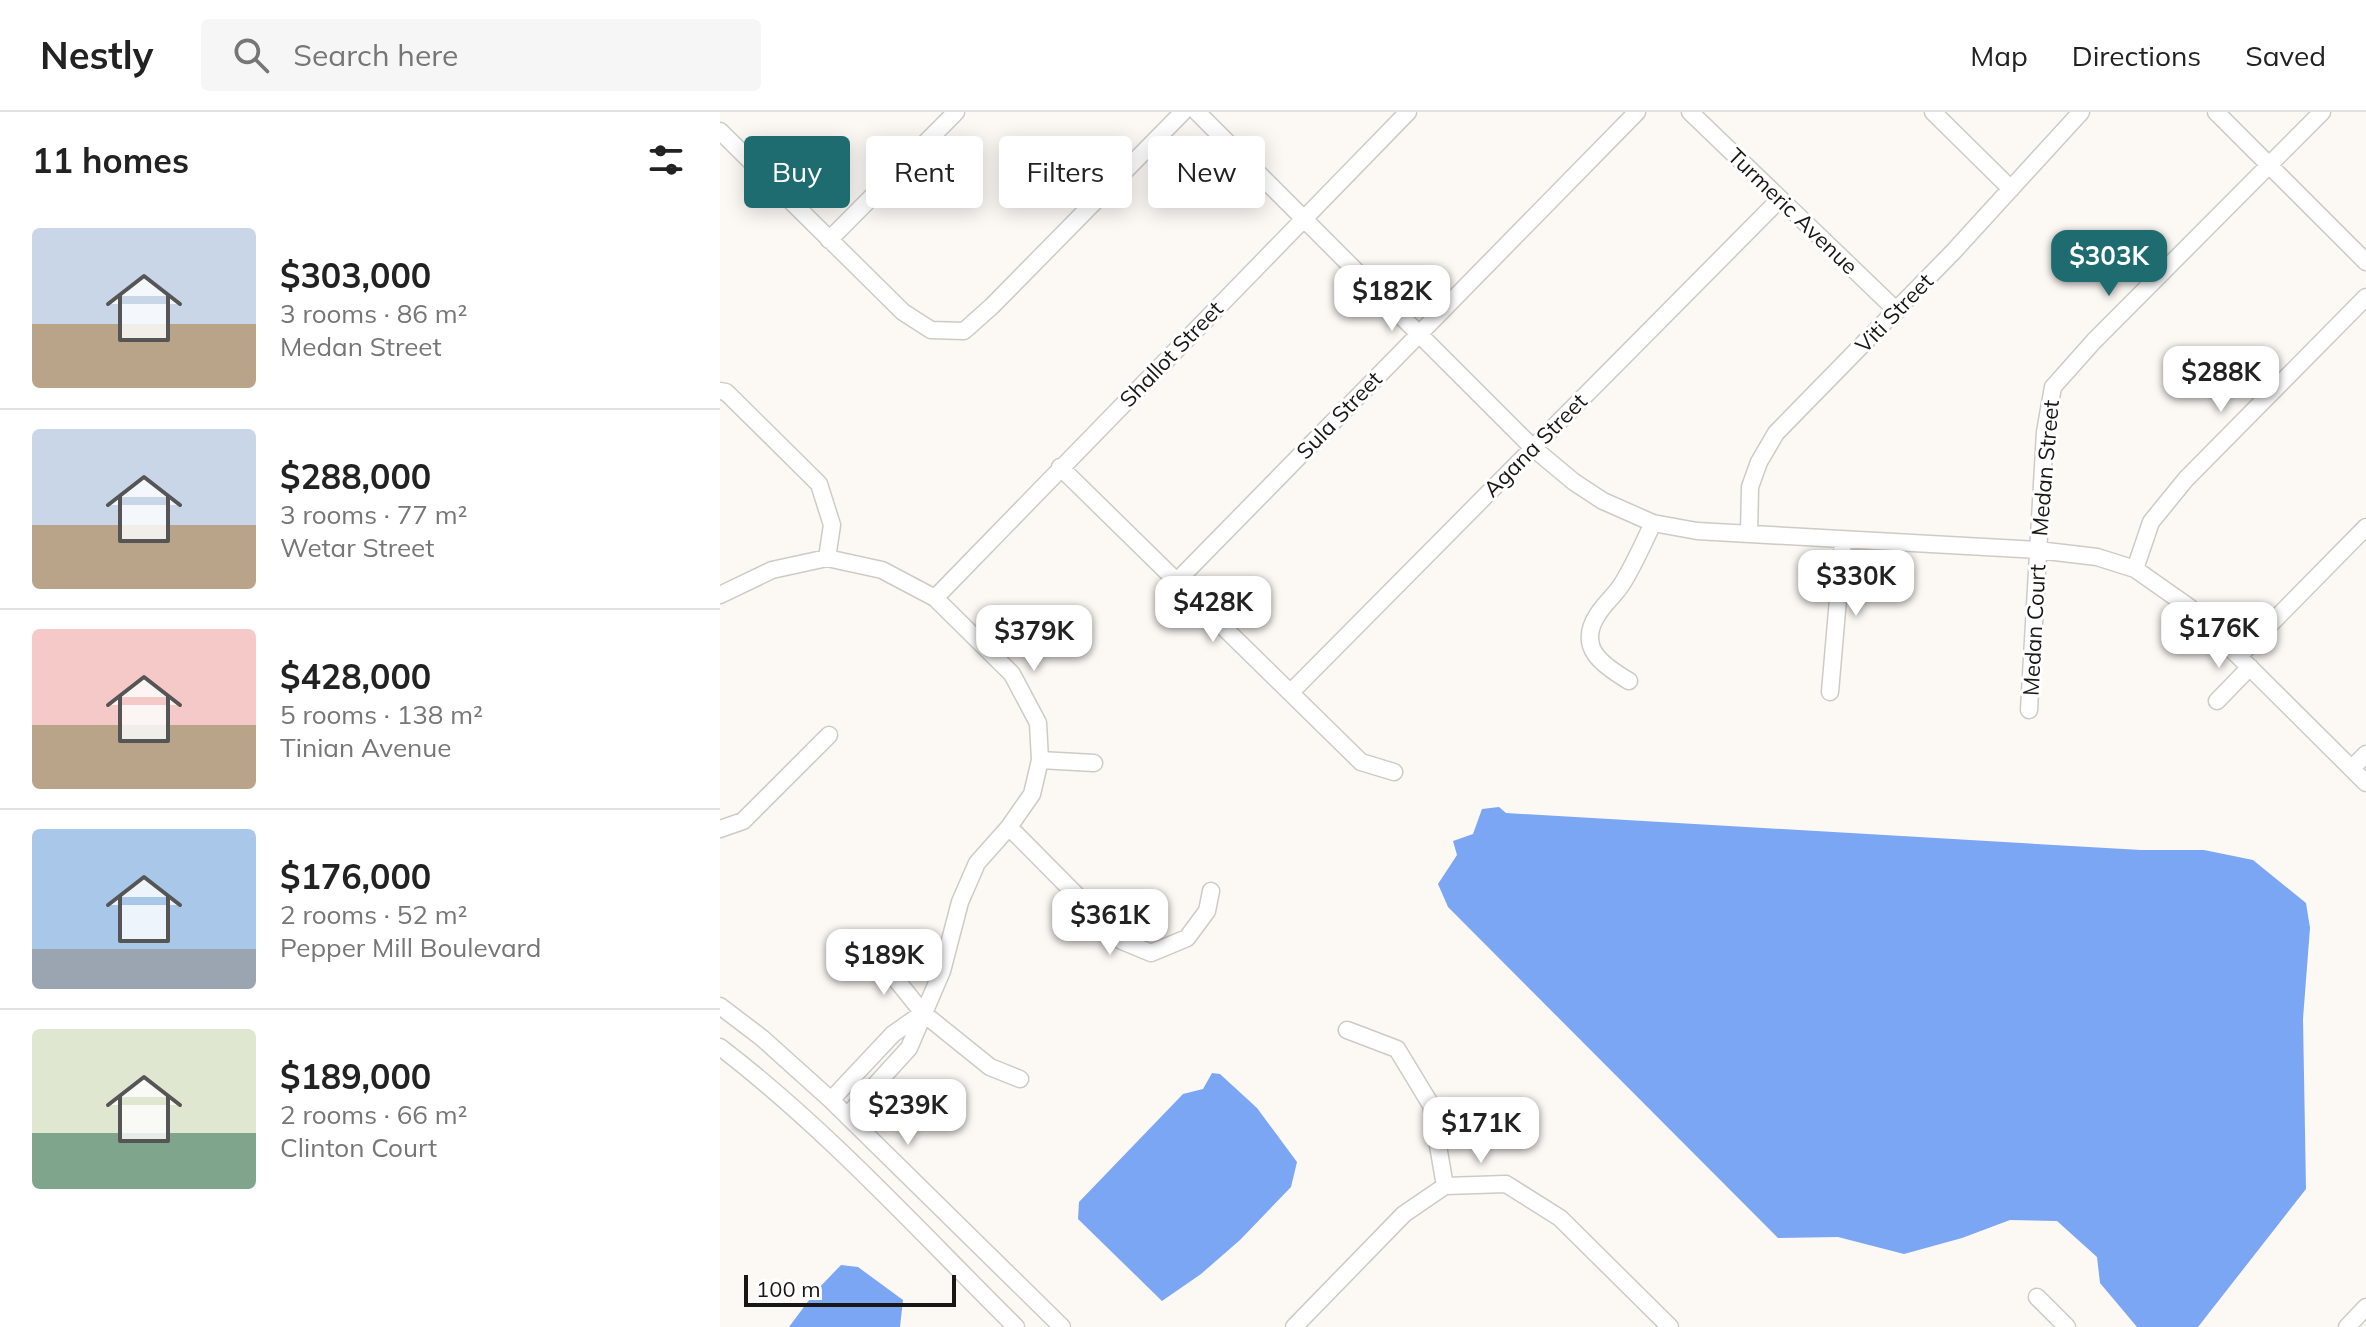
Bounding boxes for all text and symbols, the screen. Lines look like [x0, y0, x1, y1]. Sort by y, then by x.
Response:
search box [201, 19, 761, 91]
text: Nestly [40, 31, 153, 79]
icon: search [229, 33, 273, 77]
text: Search here [293, 36, 458, 74]
text: Map [1970, 38, 2028, 73]
text: Directions [2072, 38, 2201, 73]
text: Saved [2245, 38, 2326, 73]
chip: Buy [744, 136, 850, 208]
chip: Rent [866, 136, 983, 208]
chip: Filters [999, 136, 1132, 208]
chip: New [1148, 136, 1265, 208]
icon: filters [644, 138, 688, 182]
text: 11 homes [32, 139, 189, 182]
street label: Turmeric Avenue [1722, 142, 1864, 280]
pin: $303K [2053, 230, 2165, 298]
text: $303K [2069, 239, 2149, 272]
text: $303,000 [280, 254, 431, 297]
icon: home [96, 260, 192, 356]
pin: $182K [1336, 265, 1448, 333]
street label: Viti Street [1849, 267, 1939, 359]
text: $182K [1352, 274, 1432, 307]
street label: Shallot Street [1113, 295, 1229, 413]
text: 3 rooms · 86 m² [280, 297, 467, 330]
text: Medan Street [280, 330, 442, 363]
pin: $288K [2165, 346, 2277, 414]
text: $288K [2181, 355, 2261, 388]
street label: Sula Street [1290, 365, 1388, 465]
street label: Agana Street [1477, 387, 1593, 503]
street label: Medan Street [2025, 398, 2065, 537]
text: $288,000 [280, 455, 431, 498]
icon: home [96, 461, 192, 557]
text: 3 rooms · 77 m² [280, 498, 467, 531]
text: Wetar Street [280, 531, 434, 564]
pin: $330K [1800, 550, 1912, 618]
text: $330K [1816, 559, 1896, 592]
street label: Medan Court [2017, 563, 2051, 696]
pin: $428K [1157, 576, 1269, 644]
text: $428K [1173, 585, 1253, 618]
pin: $176K [2163, 602, 2275, 670]
pin: $379K [978, 605, 1090, 673]
text: $176K [2179, 611, 2259, 644]
text: $379K [994, 614, 1074, 647]
text: $428,000 [280, 655, 431, 698]
icon: home [96, 661, 192, 757]
text: 5 rooms · 138 m² [280, 698, 483, 731]
text: Tinian Avenue [280, 731, 452, 764]
text: $176,000 [280, 855, 431, 898]
icon: home [96, 861, 192, 957]
pin: $361K [1054, 889, 1166, 957]
text: 2 rooms · 52 m² [280, 898, 467, 931]
text: $361K [1070, 898, 1150, 931]
pin: $189K [828, 929, 940, 997]
text: Pepper Mill Boulevard [280, 931, 541, 964]
text: $189K [844, 938, 924, 971]
text: $189,000 [280, 1055, 431, 1098]
icon: home [96, 1061, 192, 1157]
pin: $239K [852, 1079, 964, 1147]
text: $239K [868, 1088, 948, 1121]
pin: $171K [1425, 1097, 1537, 1165]
text: 2 rooms · 66 m² [280, 1098, 467, 1131]
text: $171K [1441, 1106, 1521, 1139]
text: Clinton Court [280, 1131, 437, 1164]
scale bar [744, 1271, 956, 1307]
text: 100 m [756, 1275, 821, 1303]

